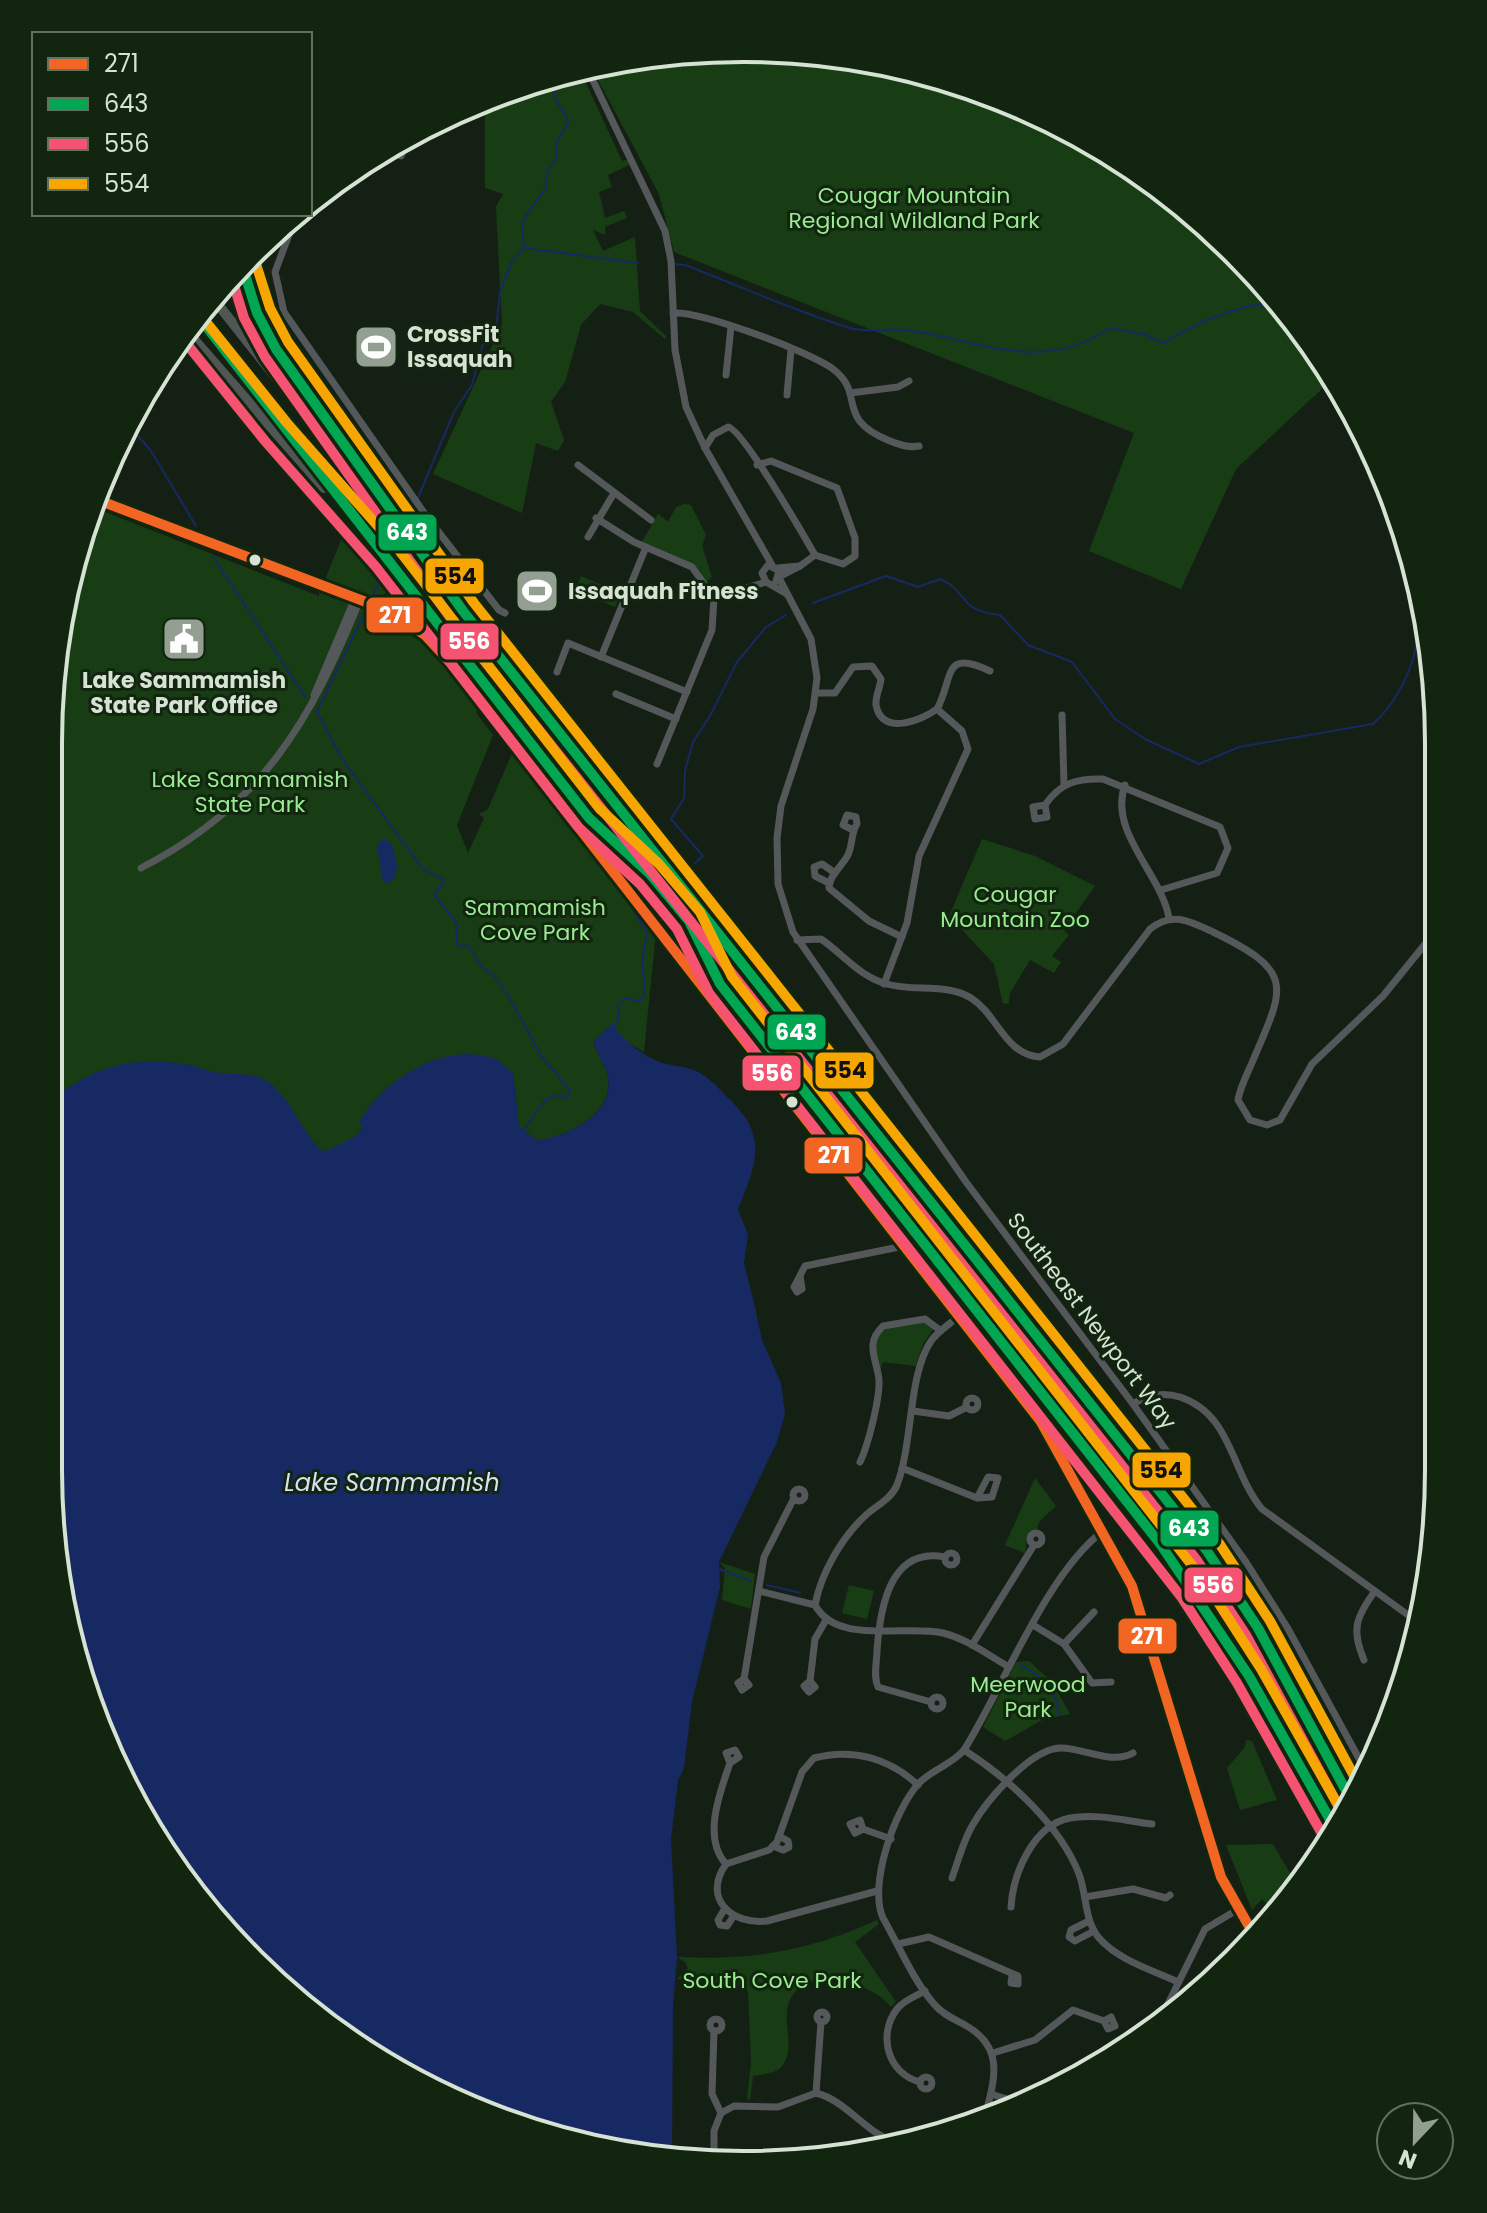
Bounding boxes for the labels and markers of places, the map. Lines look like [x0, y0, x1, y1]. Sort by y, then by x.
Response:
place label: CrossFit Issaquah [407, 319, 513, 375]
sports icon: CrossFit Issaquah [352, 323, 400, 371]
unlabelled marker [247, 552, 263, 568]
sports icon: Issaquah Fitness [513, 567, 561, 615]
place label: Issaquah Fitness [568, 576, 759, 607]
public building icon: Lake Sammamish State Park Office [160, 615, 208, 663]
place label: Lake Sammamish State Park Office [82, 665, 286, 721]
unlabelled marker [784, 1094, 800, 1110]

